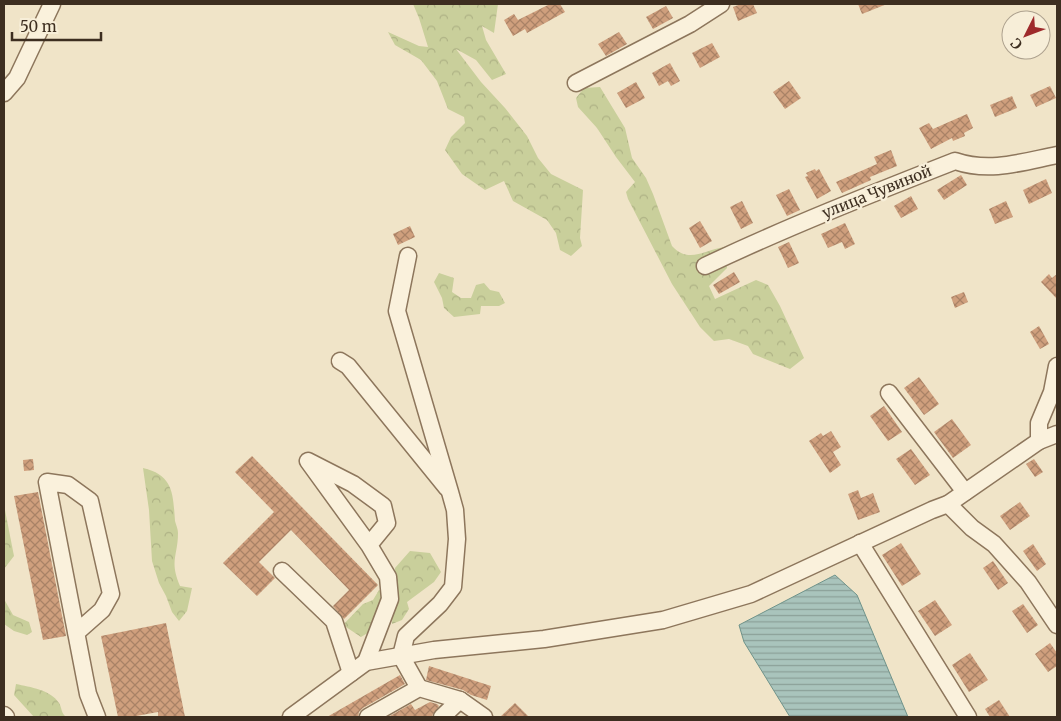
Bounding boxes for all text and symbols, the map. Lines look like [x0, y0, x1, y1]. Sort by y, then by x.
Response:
scale bar [12, 10, 101, 42]
north arrow [1001, 10, 1051, 60]
text: 50 m [20, 17, 57, 36]
text: С [1007, 34, 1026, 53]
street label: улица Чувиной [819, 161, 934, 222]

